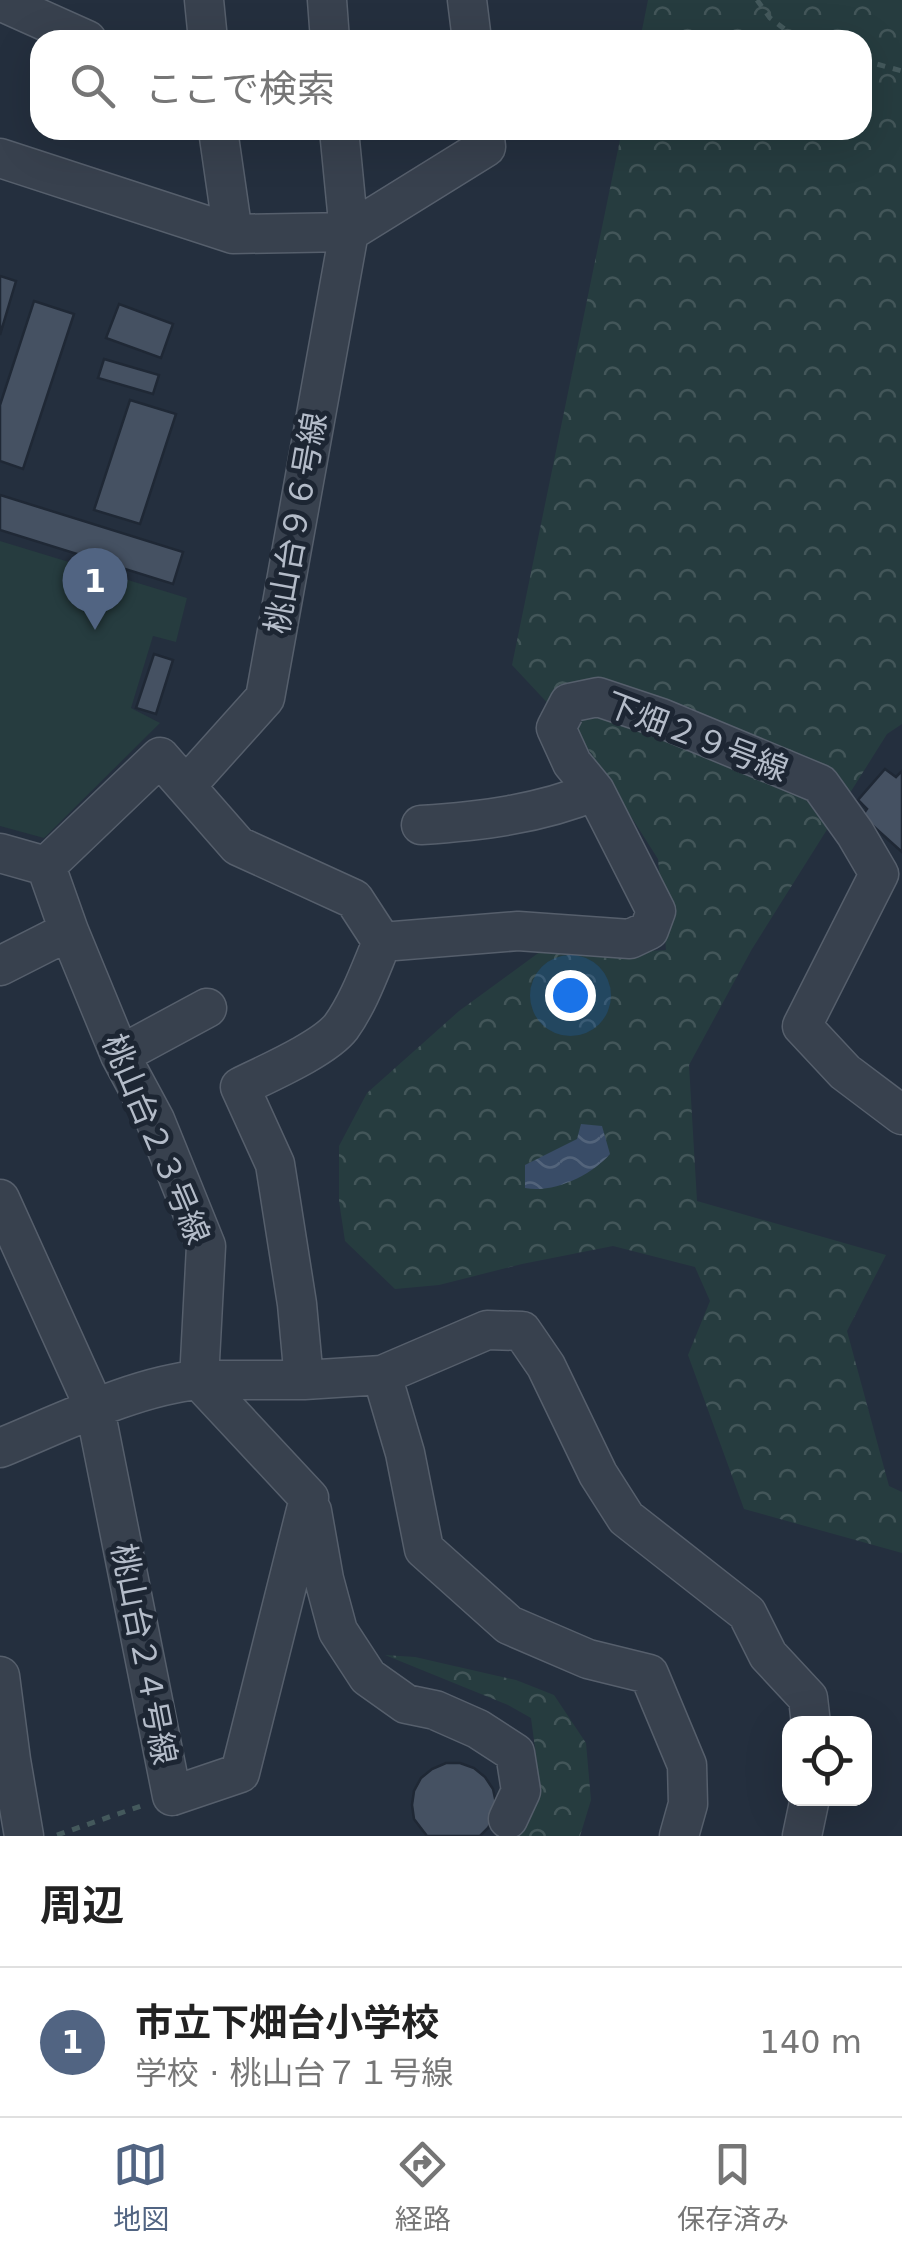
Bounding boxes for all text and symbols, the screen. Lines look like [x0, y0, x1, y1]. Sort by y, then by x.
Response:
search box [30, 30, 872, 140]
icon: search [65, 58, 120, 113]
text: ここで検索 [145, 67, 335, 111]
street label: 桃山台９６号線 [258, 409, 334, 637]
pin: 1 [62, 548, 128, 630]
street label: 下畑２９号線 [601, 685, 793, 789]
your location [545, 970, 596, 1021]
street label: 桃山台２３号線 [95, 1028, 217, 1250]
street label: 桃山台２４号線 [104, 1540, 184, 1768]
map controls [782, 1716, 872, 1806]
button: locate [782, 1716, 872, 1806]
text: 周辺 [40, 1881, 124, 1930]
text: 市立下畑台小学校 [135, 2001, 439, 2045]
text: 1 [61, 2023, 84, 2061]
text: 140 m [760, 2023, 862, 2061]
text: 学校 · 桃山台７１号線 [135, 2054, 454, 2092]
tab: 地図 [113, 2137, 169, 2237]
tab: 経路 [395, 2137, 451, 2237]
tab: 保存済み [677, 2137, 789, 2237]

